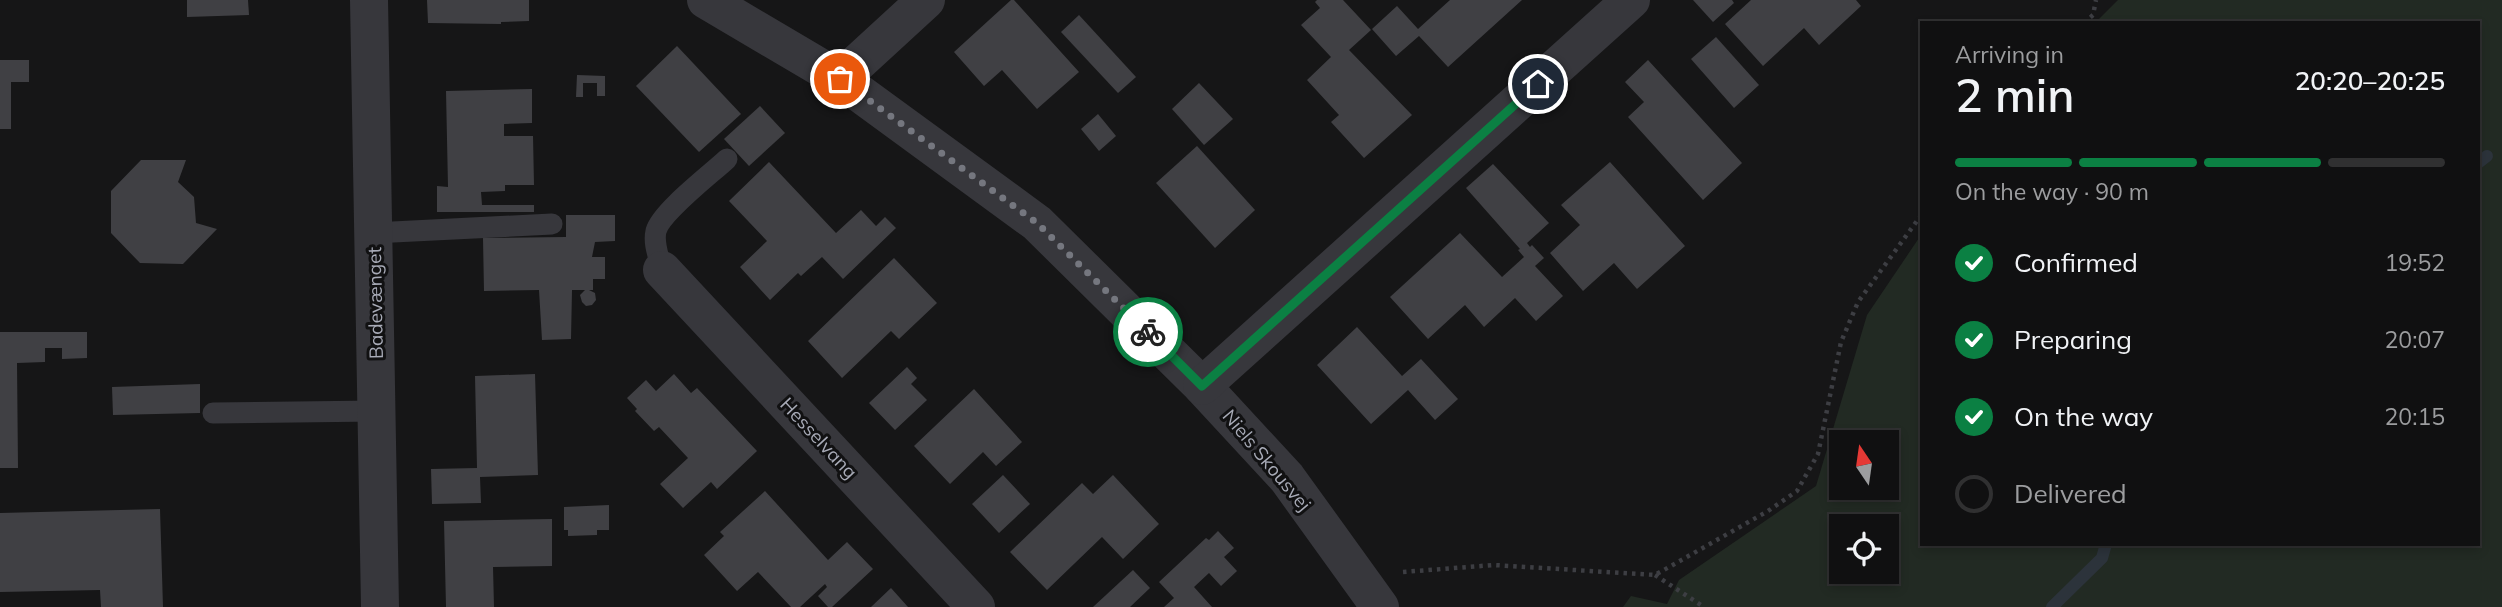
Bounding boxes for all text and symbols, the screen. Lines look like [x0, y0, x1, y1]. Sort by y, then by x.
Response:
text: Arriving in [1955, 40, 2064, 69]
pin [810, 49, 870, 109]
pin [1508, 54, 1568, 114]
icon: bag [821, 60, 859, 98]
text: 20:20–20:25 [2295, 64, 2445, 97]
icon: home [1519, 65, 1557, 103]
text: 2 min [1955, 66, 2074, 124]
text: On the way · 90 m [1955, 177, 2149, 206]
icon: check [1955, 244, 1993, 282]
street label: Badevænget [362, 246, 388, 359]
text: Confirmed [2014, 246, 2138, 279]
text: 19:52 [2385, 248, 2445, 277]
courier [1113, 297, 1183, 367]
icon: bike [1129, 313, 1167, 351]
icon: check [1955, 321, 1993, 359]
text: Preparing [2014, 323, 2132, 356]
text: 20:07 [2385, 325, 2445, 354]
street label: Hesselvang [775, 392, 863, 484]
icon: check [1955, 398, 1993, 436]
text: On the way [2014, 400, 2153, 433]
text: 20:15 [2385, 402, 2445, 431]
street label: Niels Skousvej [1218, 404, 1316, 516]
north arrow [1829, 430, 1899, 500]
map controls [1829, 430, 1899, 584]
text: Delivered [2014, 477, 2127, 510]
button: locate [1829, 514, 1899, 584]

